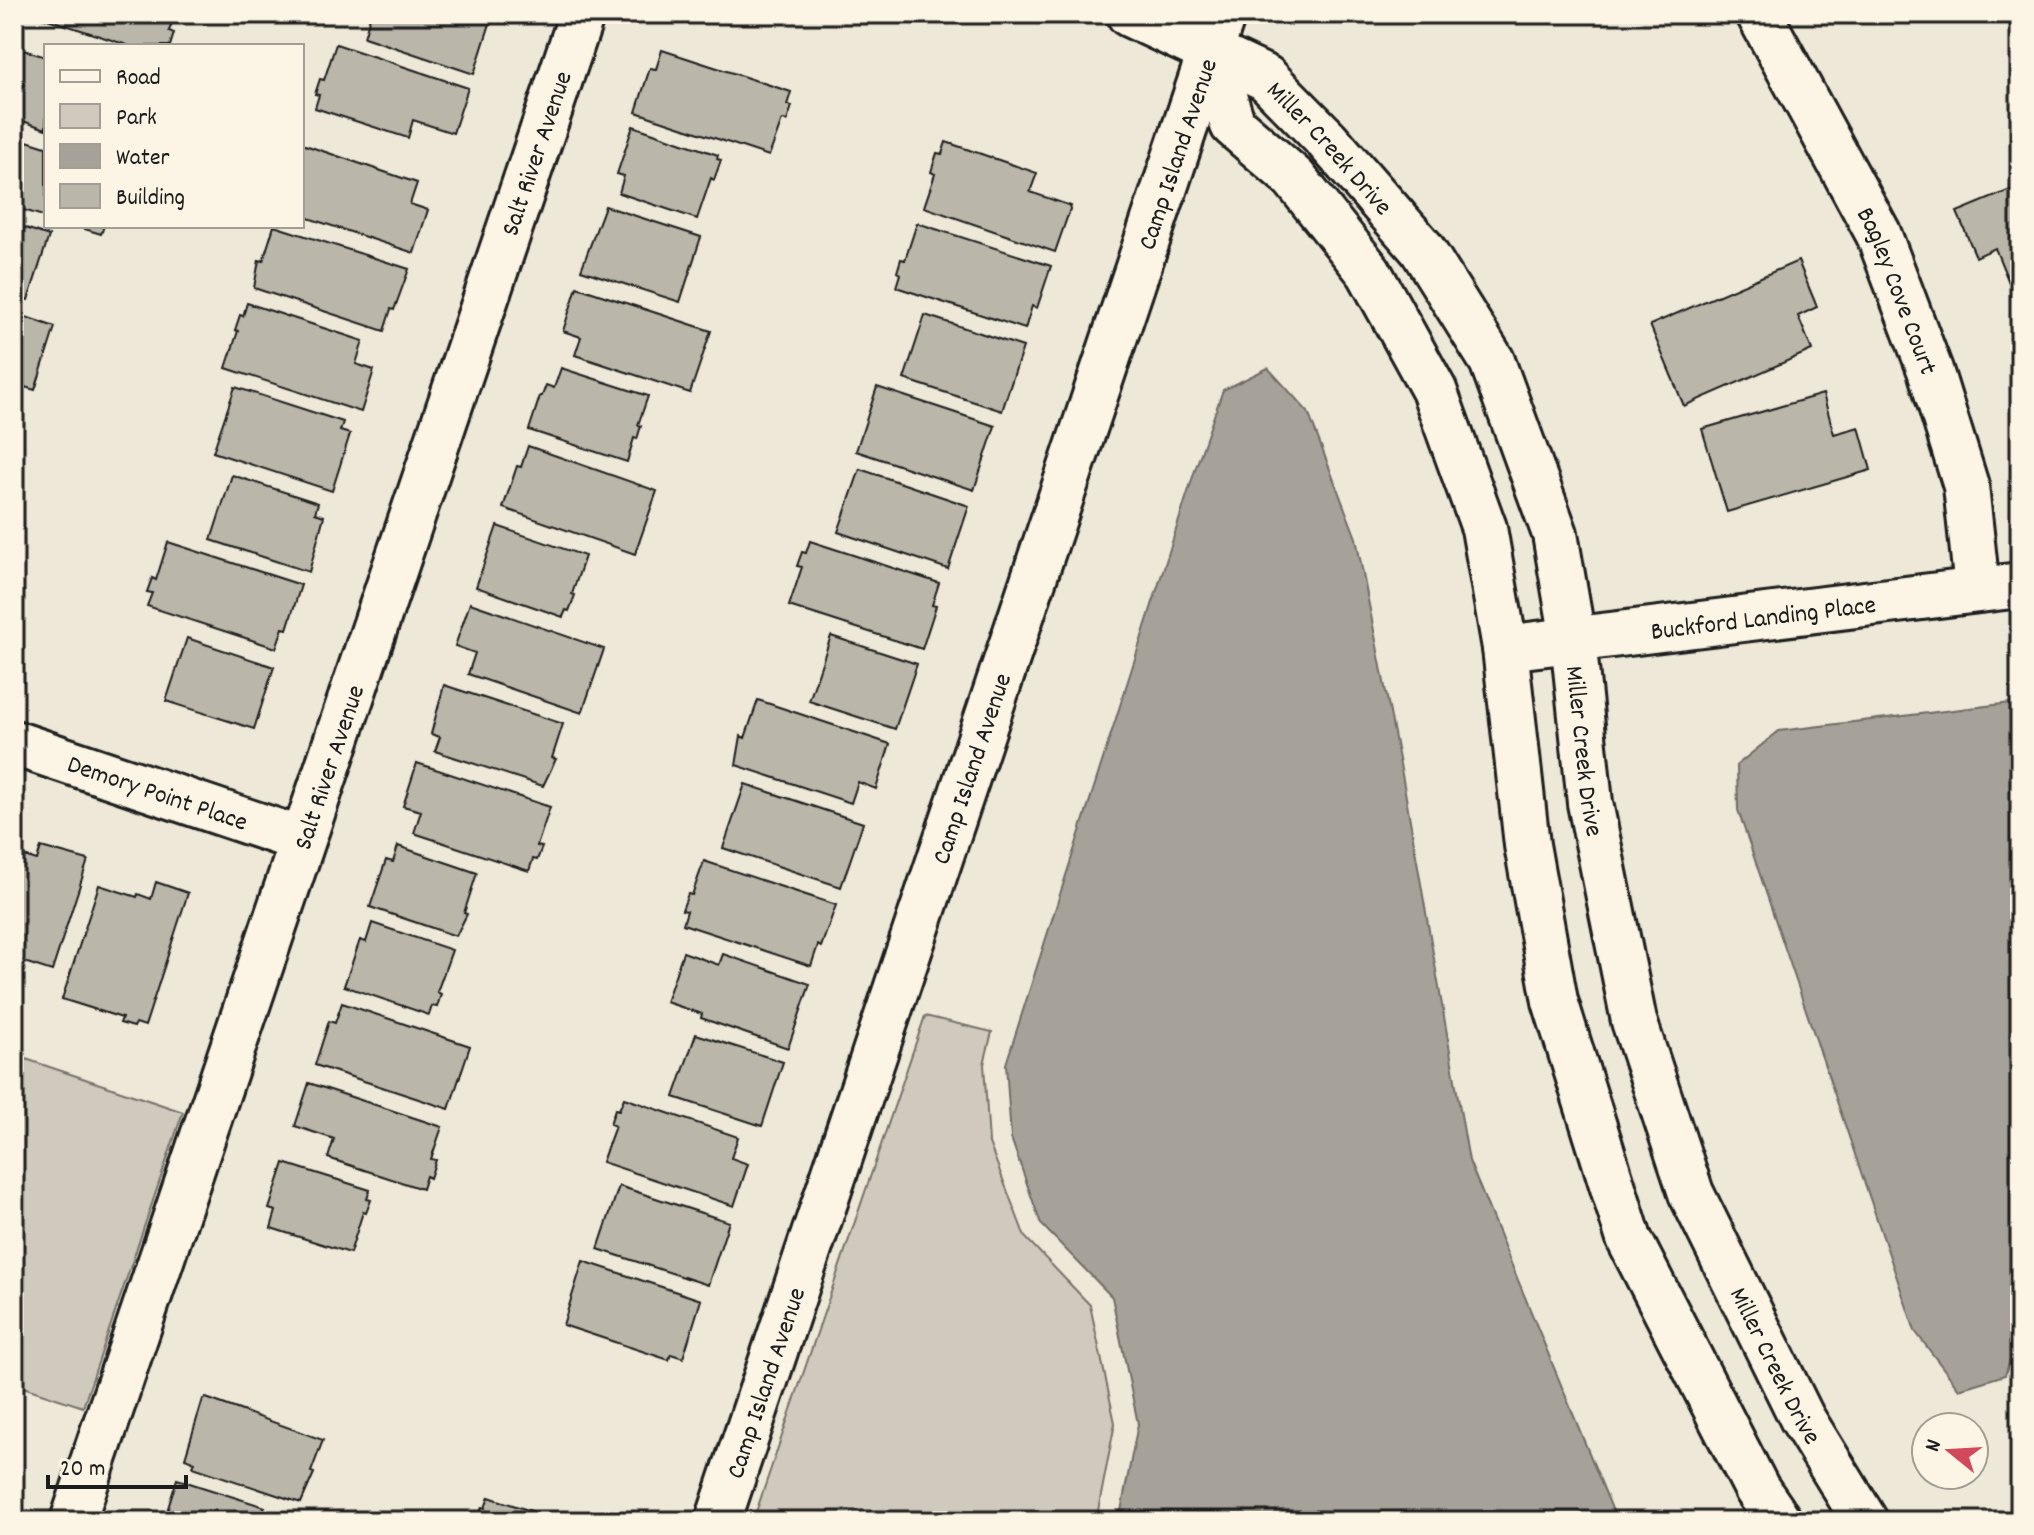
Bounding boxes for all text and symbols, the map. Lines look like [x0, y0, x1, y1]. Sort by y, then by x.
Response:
legend [44, 44, 304, 228]
street label: Camp Island Avenue [1130, 54, 1229, 255]
text: Road [116, 62, 161, 96]
street label: Salt River Avenue [493, 67, 583, 241]
street label: Miller Creek Drive [1257, 74, 1400, 225]
text: Park [116, 102, 157, 136]
text: Water [116, 142, 169, 176]
text: Building [116, 182, 185, 216]
street label: Bagley Cove Court [1845, 201, 1945, 381]
street label: Buckford Landing Place [1649, 588, 1878, 652]
street label: Miller Creek Drive [1554, 664, 1611, 840]
street label: Camp Island Avenue [924, 669, 1023, 870]
street label: Salt River Avenue [286, 681, 376, 855]
street label: Demory Point Place [62, 747, 252, 842]
street label: Miller Creek Drive [1718, 1282, 1829, 1453]
street label: Camp Island Avenue [718, 1283, 817, 1484]
north arrow [1910, 1411, 1990, 1491]
text: N [1918, 1436, 1951, 1456]
scale bar [48, 1439, 186, 1489]
text: 20 m [60, 1453, 106, 1487]

